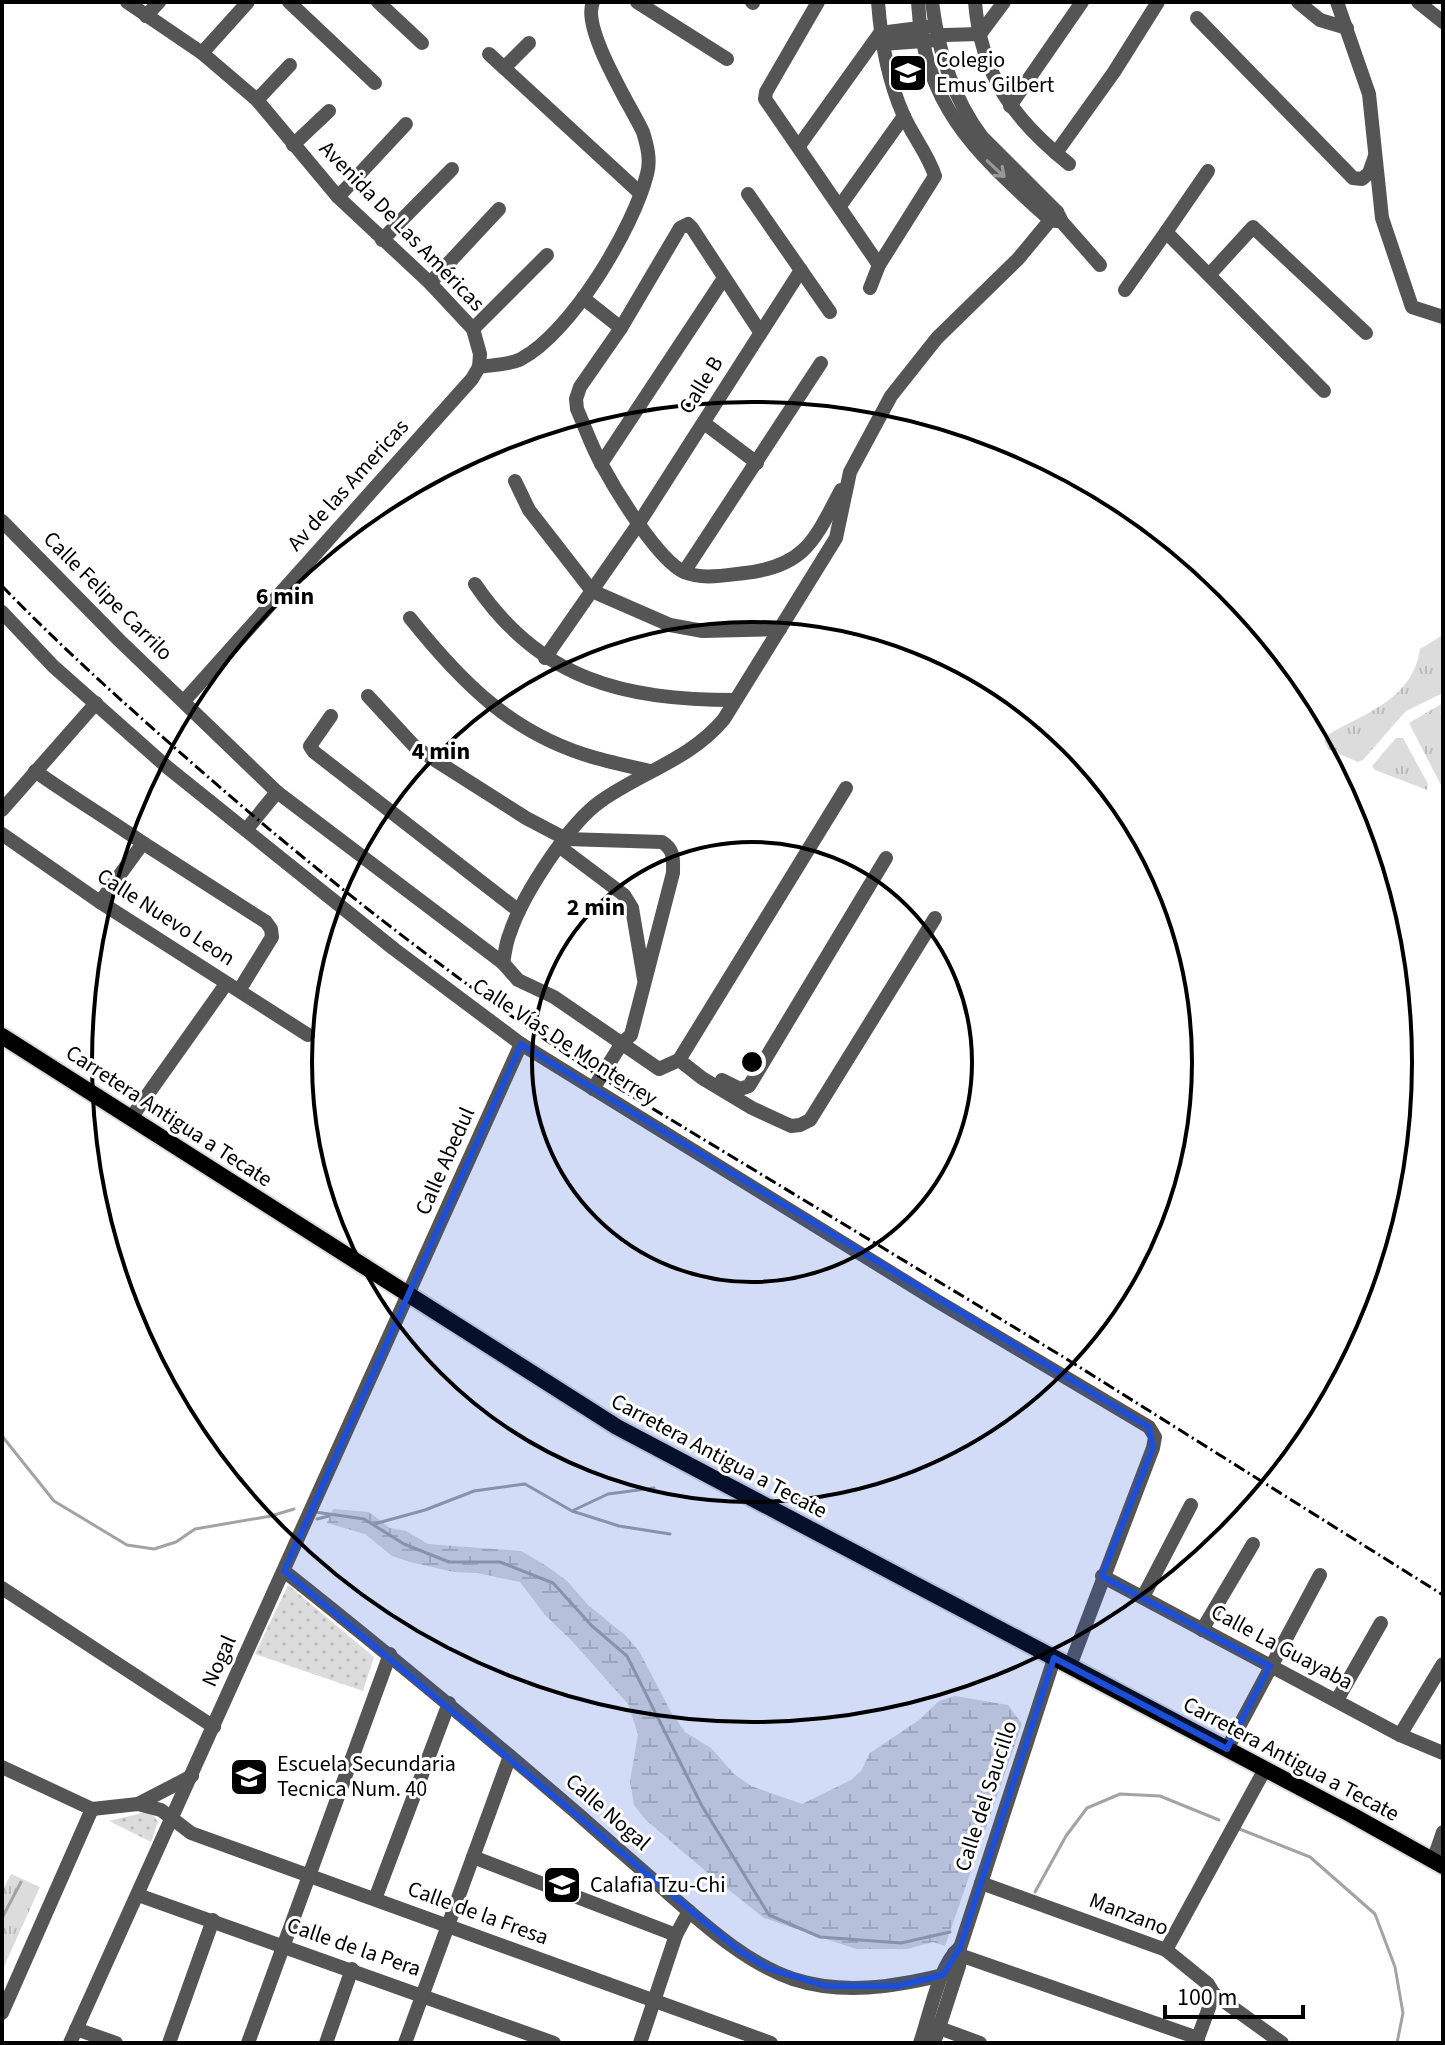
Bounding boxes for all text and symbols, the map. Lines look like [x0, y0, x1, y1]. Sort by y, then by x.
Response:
place label: Colegio Emus Gilbert [936, 44, 1055, 101]
school or university icon: Colegio Emus Gilbert [887, 52, 929, 94]
street label: Avenida De Las Américas [312, 133, 492, 319]
one-way arrow [985, 160, 1005, 178]
street label: Calle B [671, 350, 731, 420]
street label: Av de las Americas [280, 412, 416, 558]
street label: Calle Felipe Carrilo [36, 524, 180, 668]
text: 6 min [256, 579, 314, 614]
text: 4 min [412, 734, 470, 769]
street label: Calle Nuevo Leon [91, 860, 241, 974]
text: 2 min [567, 890, 625, 925]
street label: Calle Vías De Monterrey [466, 970, 665, 1114]
street label: Carretera Antigua a Tecate [59, 1037, 279, 1195]
centre of rings [738, 1048, 766, 1076]
street label: Calle Abedul [407, 1102, 483, 1220]
street label: Carretera Antigua a Tecate [605, 1385, 833, 1527]
street label: Calle La Guayaba [1205, 1596, 1359, 1698]
street label: Nogal [193, 1630, 245, 1692]
street label: Carretera Antigua a Tecate [1177, 1688, 1405, 1830]
street label: Calle del Saucillo [947, 1717, 1025, 1875]
place label: Escuela Secundaria Tecnica Num. 40 [277, 1748, 456, 1805]
school or university icon: Escuela Secundaria Tecnica Num. 40 [228, 1756, 270, 1798]
street label: Calle Nogal [558, 1766, 658, 1858]
school or university icon: Calafia Tzu-Chi [541, 1864, 583, 1906]
place label: Calafia Tzu-Chi [590, 1869, 726, 1901]
street label: Calle de la Fresa [403, 1873, 553, 1953]
street label: Manzano [1085, 1884, 1173, 1944]
street label: Calle de la Pera [283, 1909, 425, 1985]
scale bar [1165, 1969, 1303, 2019]
text: 100 m [1177, 1980, 1237, 2015]

